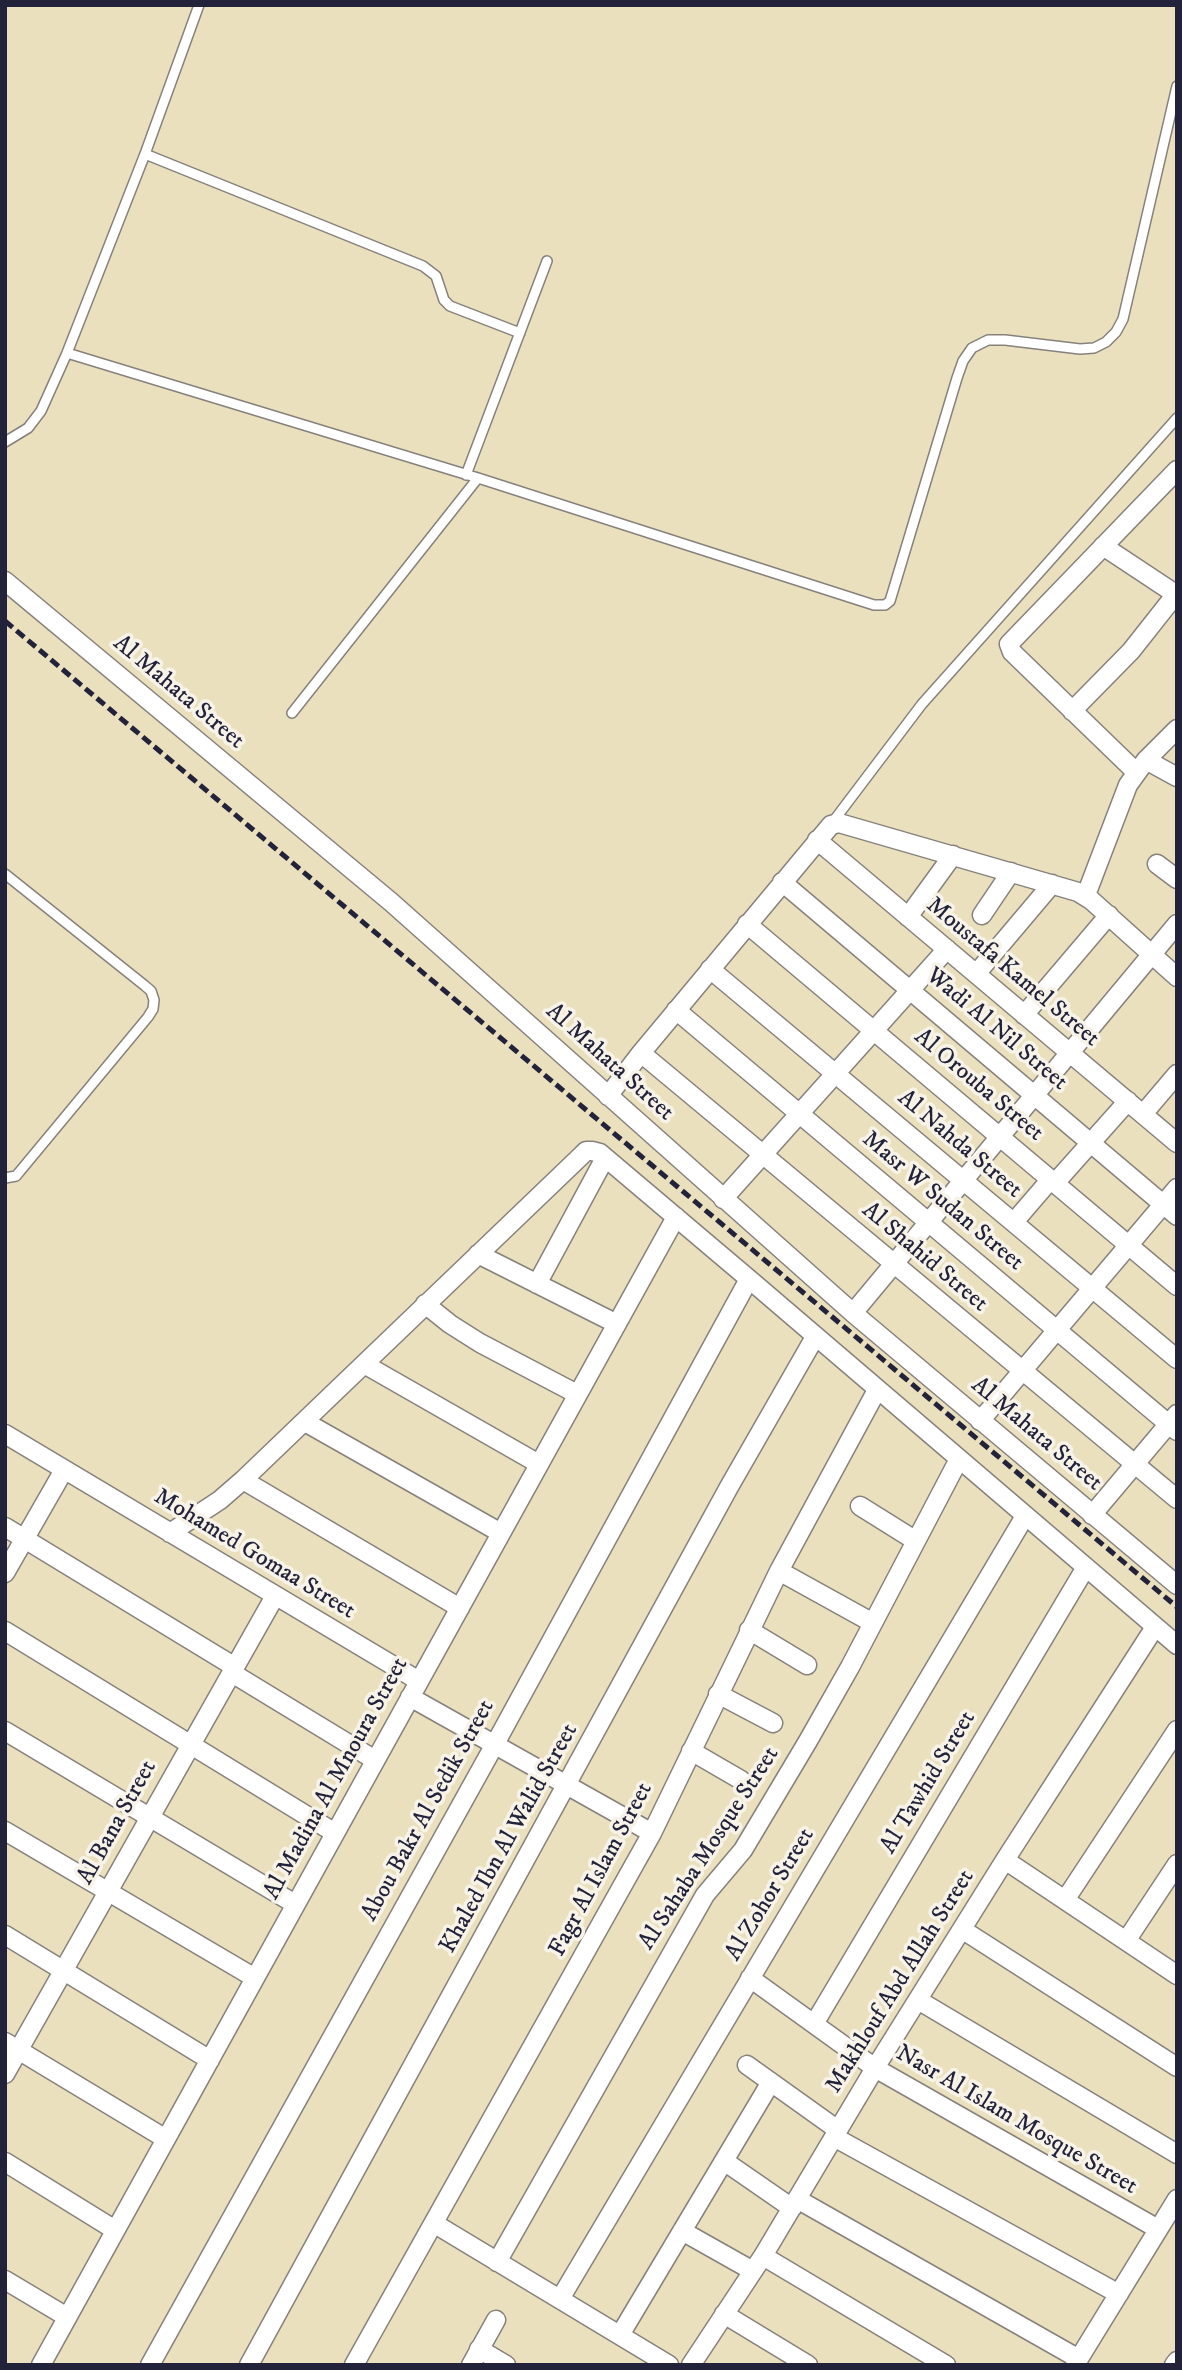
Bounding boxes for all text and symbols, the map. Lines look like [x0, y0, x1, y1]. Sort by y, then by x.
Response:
street label: Al Mahata Street [107, 630, 249, 756]
street label: Moustafa Kamel Street [919, 892, 1105, 1054]
street label: Wadi Al Nil Street [919, 962, 1073, 1098]
street label: Al Mahata Street [539, 998, 679, 1128]
street label: Al Orouba Street [907, 1023, 1049, 1149]
street label: Al Nahda Street [891, 1085, 1027, 1205]
street label: Masr W Sudan Street [855, 1126, 1029, 1278]
street label: Al Shahid Street [855, 1197, 993, 1319]
street label: Al Mahata Street [965, 1372, 1107, 1498]
street label: Mohamed Gomaa Street [148, 1483, 360, 1627]
street label: Al Madina Al Mnoura Street [258, 1653, 416, 1905]
street label: Abou Bakr Al Sedik Street [356, 1695, 502, 1927]
street label: Al Tawhid Street [875, 1706, 983, 1860]
street label: Khaled Ibn Al Walid Street [435, 1719, 585, 1959]
street label: Al Sahaba Mosque Street [634, 1742, 786, 1956]
street label: Al Bana Street [72, 1756, 164, 1890]
street label: Fagr Al Islam Street [544, 1778, 660, 1962]
street label: Al Zohor Street [720, 1823, 822, 1967]
street label: Makhlouf Abd Allah Street [820, 1865, 982, 2099]
street label: Nasr Al Islam Mosque Street [890, 2040, 1142, 2202]

